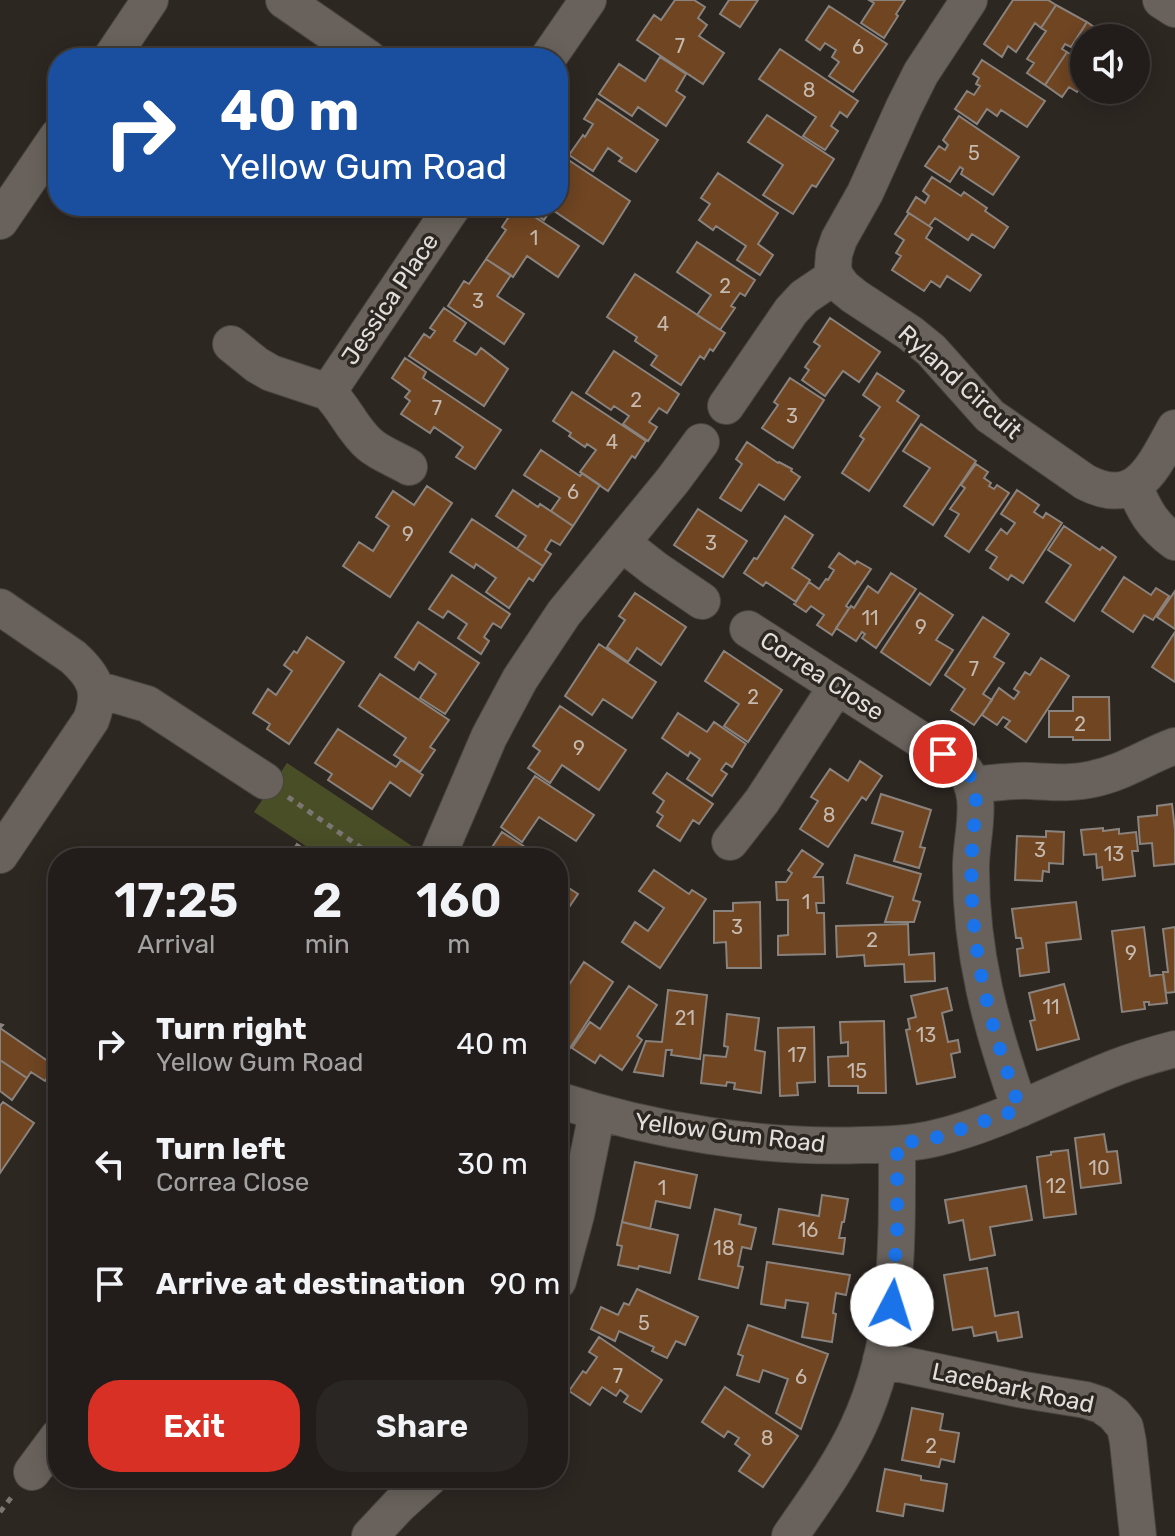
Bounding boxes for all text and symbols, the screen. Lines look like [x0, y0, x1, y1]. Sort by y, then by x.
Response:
map controls [1070, 24, 1150, 104]
button: sound [1070, 24, 1150, 104]
house number: 7 [675, 34, 685, 58]
house number: 6 [852, 35, 864, 59]
text: 40 m [220, 78, 360, 144]
house number: 8 [803, 78, 815, 102]
icon: right [88, 80, 192, 184]
house number: 5 [968, 141, 980, 165]
text: Yellow Gum Road [220, 145, 507, 188]
house number: 1 [530, 226, 538, 250]
street label: Jessica Place [336, 228, 444, 370]
house number: 2 [719, 274, 731, 298]
house number: 3 [472, 289, 484, 313]
house number: 4 [657, 312, 669, 336]
street label: Ryland Circuit [893, 319, 1027, 445]
house number: 2 [630, 388, 642, 412]
house number: 7 [432, 396, 442, 420]
house number: 3 [786, 404, 798, 428]
house number: 4 [606, 430, 618, 454]
house number: 6 [567, 480, 579, 504]
house number: 9 [402, 522, 414, 546]
house number: 3 [705, 531, 717, 555]
house number: 11 [861, 606, 879, 630]
house number: 9 [915, 615, 927, 639]
street label: Correa Close [755, 626, 889, 726]
house number: 7 [969, 657, 979, 681]
house number: 2 [747, 685, 759, 709]
house number: 2 [1074, 712, 1086, 736]
pin [909, 720, 977, 788]
icon: arrive [921, 732, 965, 776]
house number: 9 [573, 736, 585, 760]
house number: 8 [823, 803, 835, 827]
house number: 3 [1034, 838, 1046, 862]
house number: 13 [1104, 842, 1124, 866]
text: 17:25 [114, 872, 238, 929]
text: 2 [312, 872, 342, 929]
text: 160 [416, 872, 502, 929]
house number: 1 [802, 890, 810, 914]
house number: 3 [731, 915, 743, 939]
house number: 2 [866, 928, 878, 952]
text: Arrival [137, 929, 215, 960]
text: min [305, 929, 350, 960]
text: m [447, 929, 470, 960]
house number: 9 [1125, 941, 1137, 965]
house number: 11 [1042, 995, 1060, 1019]
house number: 21 [675, 1006, 695, 1030]
text: Turn right [156, 1011, 307, 1047]
icon: right [88, 1022, 132, 1066]
house number: 13 [916, 1023, 936, 1047]
text: 40 m [456, 1026, 528, 1062]
house number: 17 [788, 1043, 806, 1067]
text: Yellow Gum Road [156, 1047, 363, 1078]
house number: 15 [847, 1059, 867, 1083]
street label: Yellow Gum Road [633, 1107, 827, 1159]
text: Turn left [156, 1131, 286, 1167]
icon: left [88, 1142, 132, 1186]
text: 30 m [457, 1146, 528, 1182]
house number: 10 [1088, 1156, 1110, 1180]
text: Correa Close [156, 1167, 309, 1198]
house number: 12 [1046, 1174, 1066, 1198]
house number: 1 [658, 1176, 666, 1200]
house number: 16 [798, 1218, 818, 1242]
house number: 18 [713, 1236, 735, 1260]
icon: arrive [88, 1262, 132, 1306]
position arrow [850, 1263, 934, 1347]
text: Arrive at destination [156, 1266, 466, 1302]
text: 90 m [490, 1266, 561, 1302]
house number: 5 [638, 1311, 650, 1335]
street label: Lacebark Road [929, 1357, 1097, 1419]
house number: 7 [613, 1364, 623, 1388]
house number: 6 [795, 1365, 807, 1389]
button: Exit [88, 1380, 300, 1472]
button: Share [316, 1380, 528, 1472]
house number: 8 [761, 1426, 773, 1450]
house number: 2 [925, 1434, 937, 1458]

